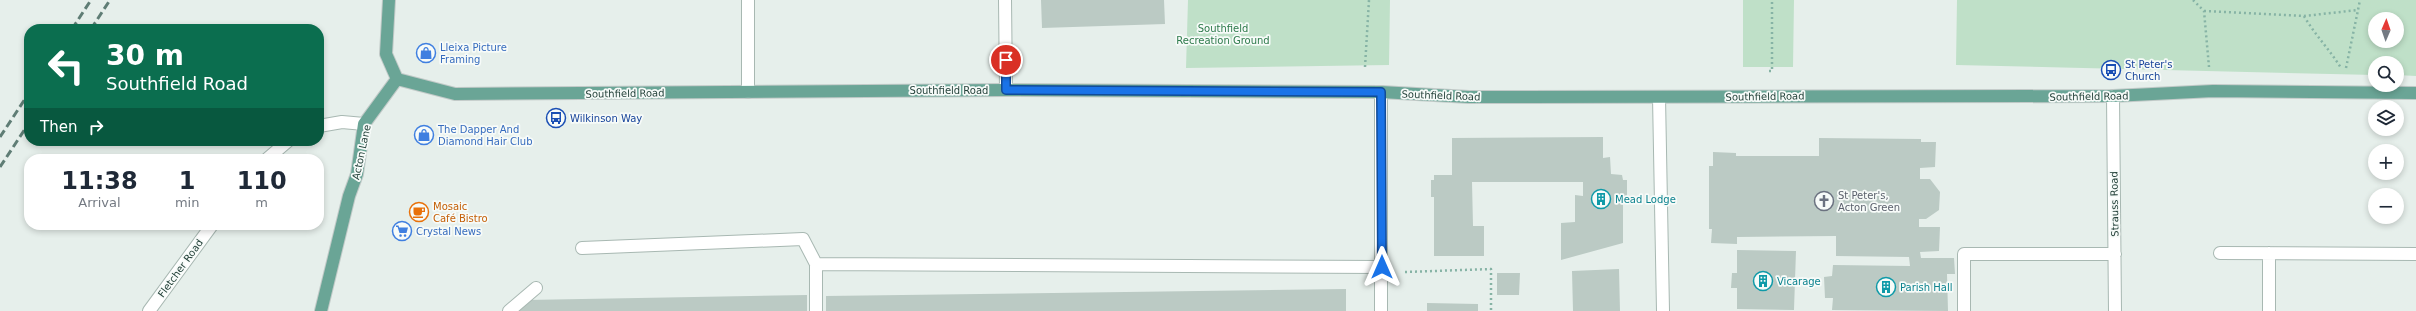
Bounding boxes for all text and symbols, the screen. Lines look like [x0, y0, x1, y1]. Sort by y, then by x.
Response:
north arrow [2368, 12, 2404, 48]
map controls [2368, 12, 2404, 224]
park label: Southfield Recreation Ground [1176, 23, 1270, 46]
text: 30 m [106, 39, 184, 72]
icon: left [40, 40, 92, 92]
shop icon: Lleixa Picture Framing [415, 42, 437, 64]
place label: Lleixa Picture Framing [440, 42, 507, 65]
pin [989, 43, 1023, 77]
icon: arrive [995, 49, 1017, 71]
button: search [2368, 56, 2404, 92]
bus stop icon: St Peter's Church [2100, 59, 2122, 81]
place label: St Peter's Church [2125, 59, 2172, 82]
text: Southfield Road [106, 73, 248, 94]
street label: Southfield Road [910, 85, 988, 96]
street label: Southfield Road [585, 87, 665, 100]
street label: Southfield Road [1401, 89, 1481, 102]
street label: Southfield Road [1725, 90, 1805, 103]
street label: Southfield Road [2049, 90, 2129, 103]
button: layers [2368, 100, 2404, 136]
bus stop icon: Wilkinson Way [545, 107, 567, 129]
place label: Wilkinson Way [570, 113, 642, 124]
icon: right [85, 116, 107, 138]
text: Then [40, 118, 77, 136]
street label: Acton Lane [350, 124, 373, 181]
shop icon: The Dapper And Diamond Hair Club [413, 124, 435, 146]
place label: The Dapper And Diamond Hair Club [437, 124, 533, 147]
button: + [2368, 144, 2404, 180]
text: 11:38 [61, 167, 138, 195]
text: 1 [179, 167, 195, 195]
text: 110 [237, 167, 287, 195]
street label: Strauss Road [2108, 171, 2121, 237]
building icon: Mead Lodge [1590, 188, 1612, 210]
button: − [2368, 188, 2404, 224]
church icon: St Peter's, Acton Green [1813, 190, 1835, 212]
place label: St Peter's, Acton Green [1838, 190, 1900, 213]
place label: Mead Lodge [1615, 194, 1676, 205]
text: Arrival [78, 195, 121, 210]
text: min [175, 195, 199, 210]
text: m [255, 195, 268, 210]
cafe icon: Mosaic Café Bistro [408, 201, 430, 223]
place label: Mosaic Café Bistro [433, 201, 488, 224]
supermarket icon: Crystal News [391, 220, 413, 242]
place label: Crystal News [416, 226, 481, 237]
street label: Fletcher Road [156, 237, 205, 299]
position arrow [1361, 246, 1403, 288]
building icon: Vicarage [1752, 270, 1774, 292]
place label: Vicarage [1777, 276, 1821, 287]
building icon: Parish Hall [1875, 276, 1897, 298]
place label: Parish Hall [1900, 282, 1953, 293]

